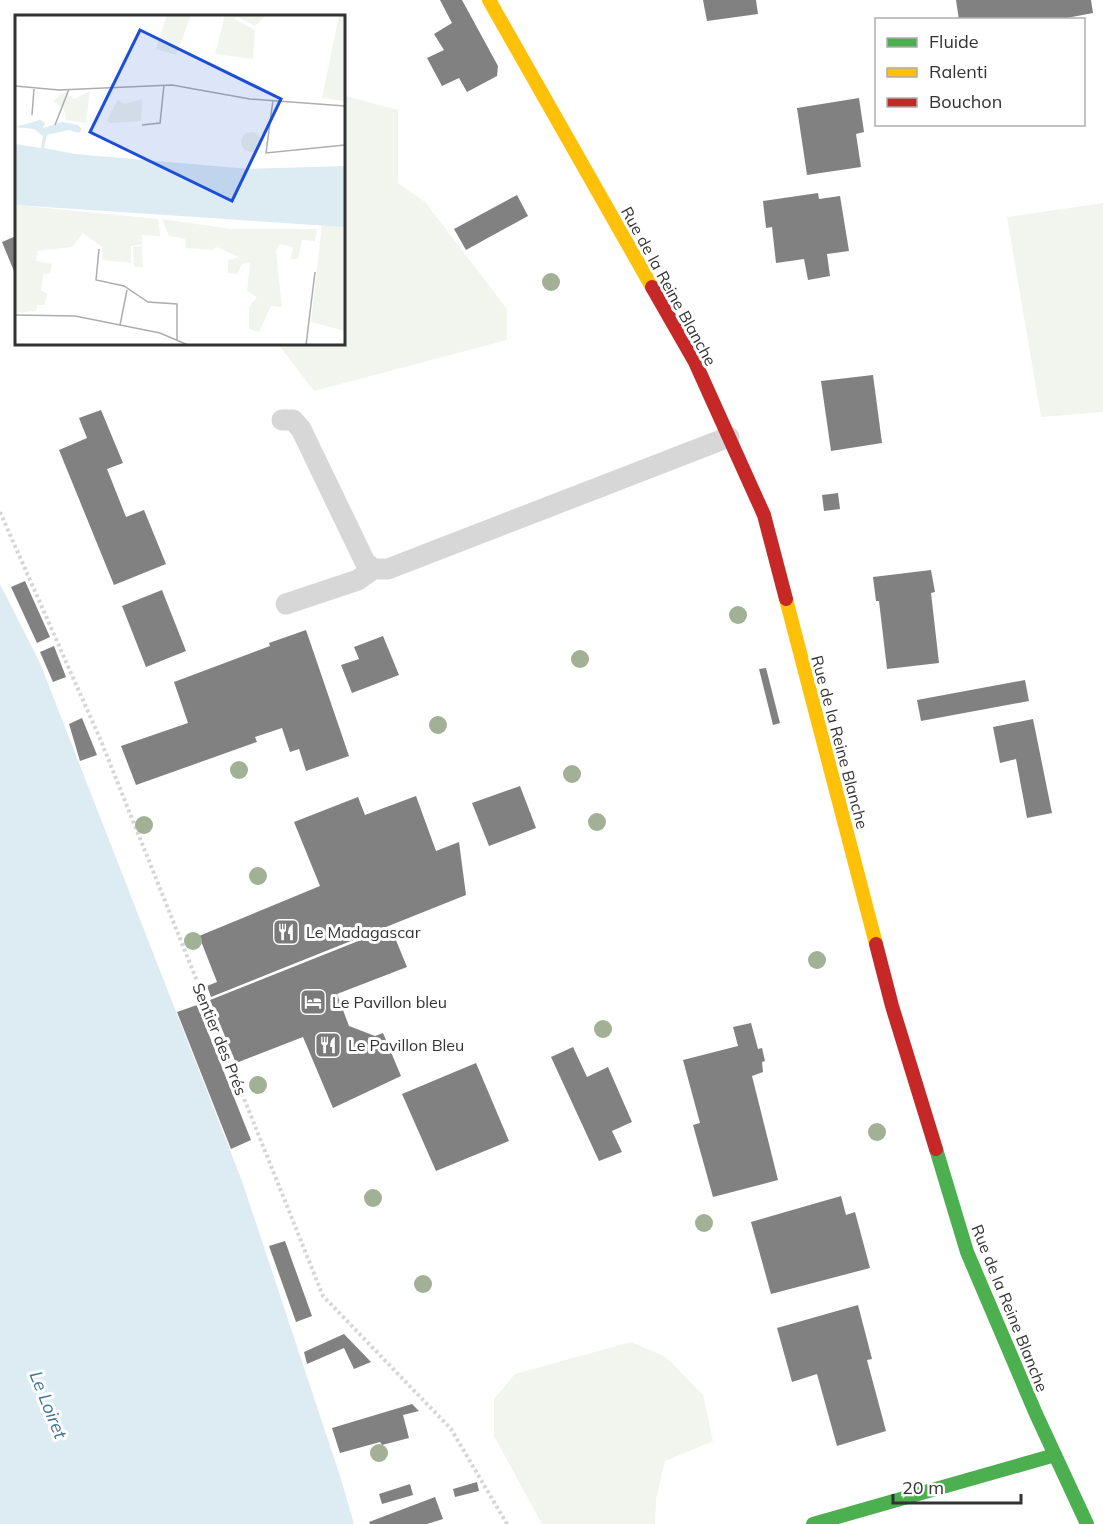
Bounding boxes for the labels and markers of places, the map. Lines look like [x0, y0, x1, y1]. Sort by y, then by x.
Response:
restaurant icon: Le Madagascar [271, 917, 301, 947]
place label: Le Madagascar [306, 922, 421, 942]
hotel icon: Le Pavillon bleu [298, 987, 328, 1017]
place label: Le Pavillon bleu [332, 992, 447, 1012]
restaurant icon: Le Pavillon Bleu [313, 1030, 343, 1060]
place label: Le Pavillon Bleu [348, 1035, 464, 1055]

